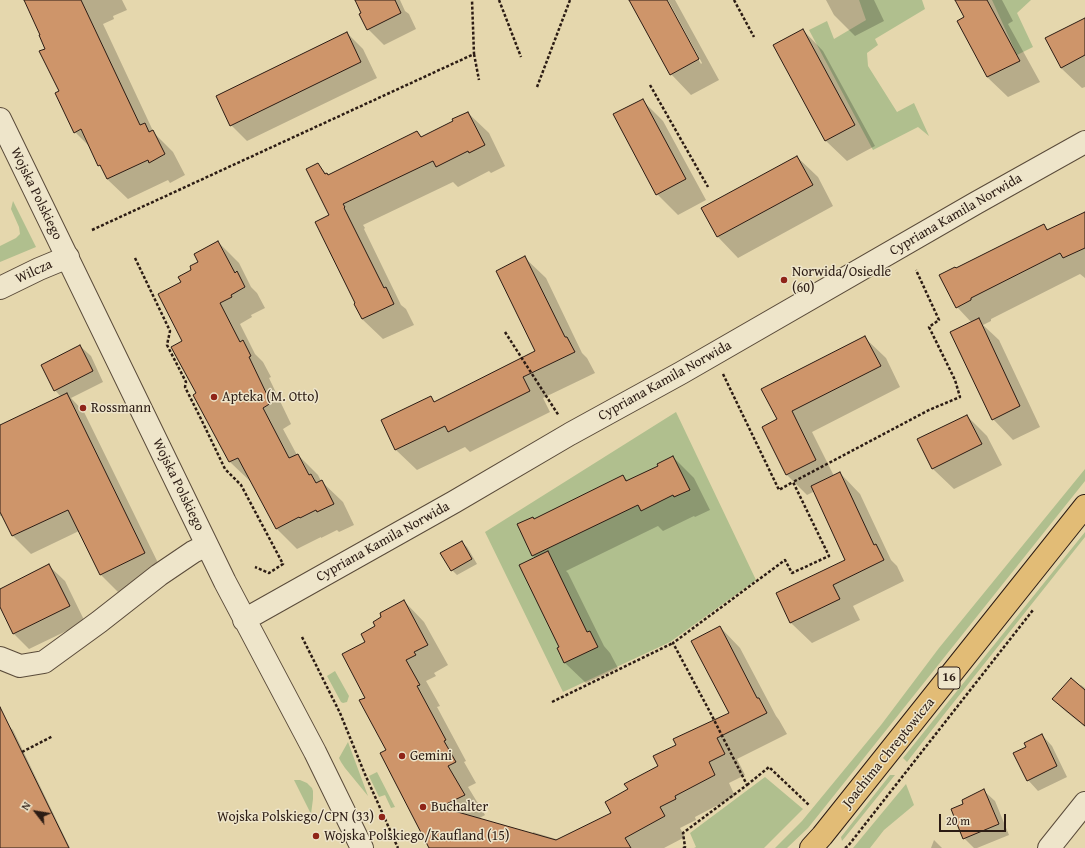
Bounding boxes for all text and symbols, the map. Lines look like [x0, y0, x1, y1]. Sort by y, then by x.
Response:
street label: Wojska Polskiego [6, 145, 66, 243]
street label: Cypriana Kamila Norwida [887, 170, 1025, 260]
street label: Wilcza [13, 256, 55, 288]
place label: Norwida/Osiedle (60) [792, 264, 891, 296]
marker: Norwida/Osiedle (60) [779, 275, 789, 285]
street label: Cypriana Kamila Norwida [595, 337, 735, 425]
place label: Apteka (M. Otto) [222, 389, 319, 405]
marker: Apteka (M. Otto) [209, 392, 219, 402]
place label: Rossmann [91, 400, 151, 416]
marker: Rossmann [78, 403, 88, 413]
street label: Wojska Polskiego [148, 436, 208, 534]
street label: Cypriana Kamila Norwida [313, 498, 453, 586]
road number: 16 [938, 667, 960, 689]
street label: Joachima Chreptowicza [839, 695, 939, 811]
place label: Gemini [410, 748, 452, 764]
marker: Gemini [397, 751, 407, 761]
north arrow [16, 792, 56, 832]
text: N [17, 799, 34, 813]
place label: Buchalter [431, 799, 488, 815]
marker: Buchalter [418, 802, 428, 812]
scale bar [941, 806, 1008, 832]
place label: Wojska Polskiego/CPN (33) [217, 809, 374, 825]
marker: Wojska Polskiego/CPN (33) [377, 812, 387, 822]
text: 20 m [946, 812, 970, 829]
place label: Wojska Polskiego/Kaufland (15) [324, 828, 510, 844]
marker: Wojska Polskiego/Kaufland (15) [311, 831, 321, 841]

